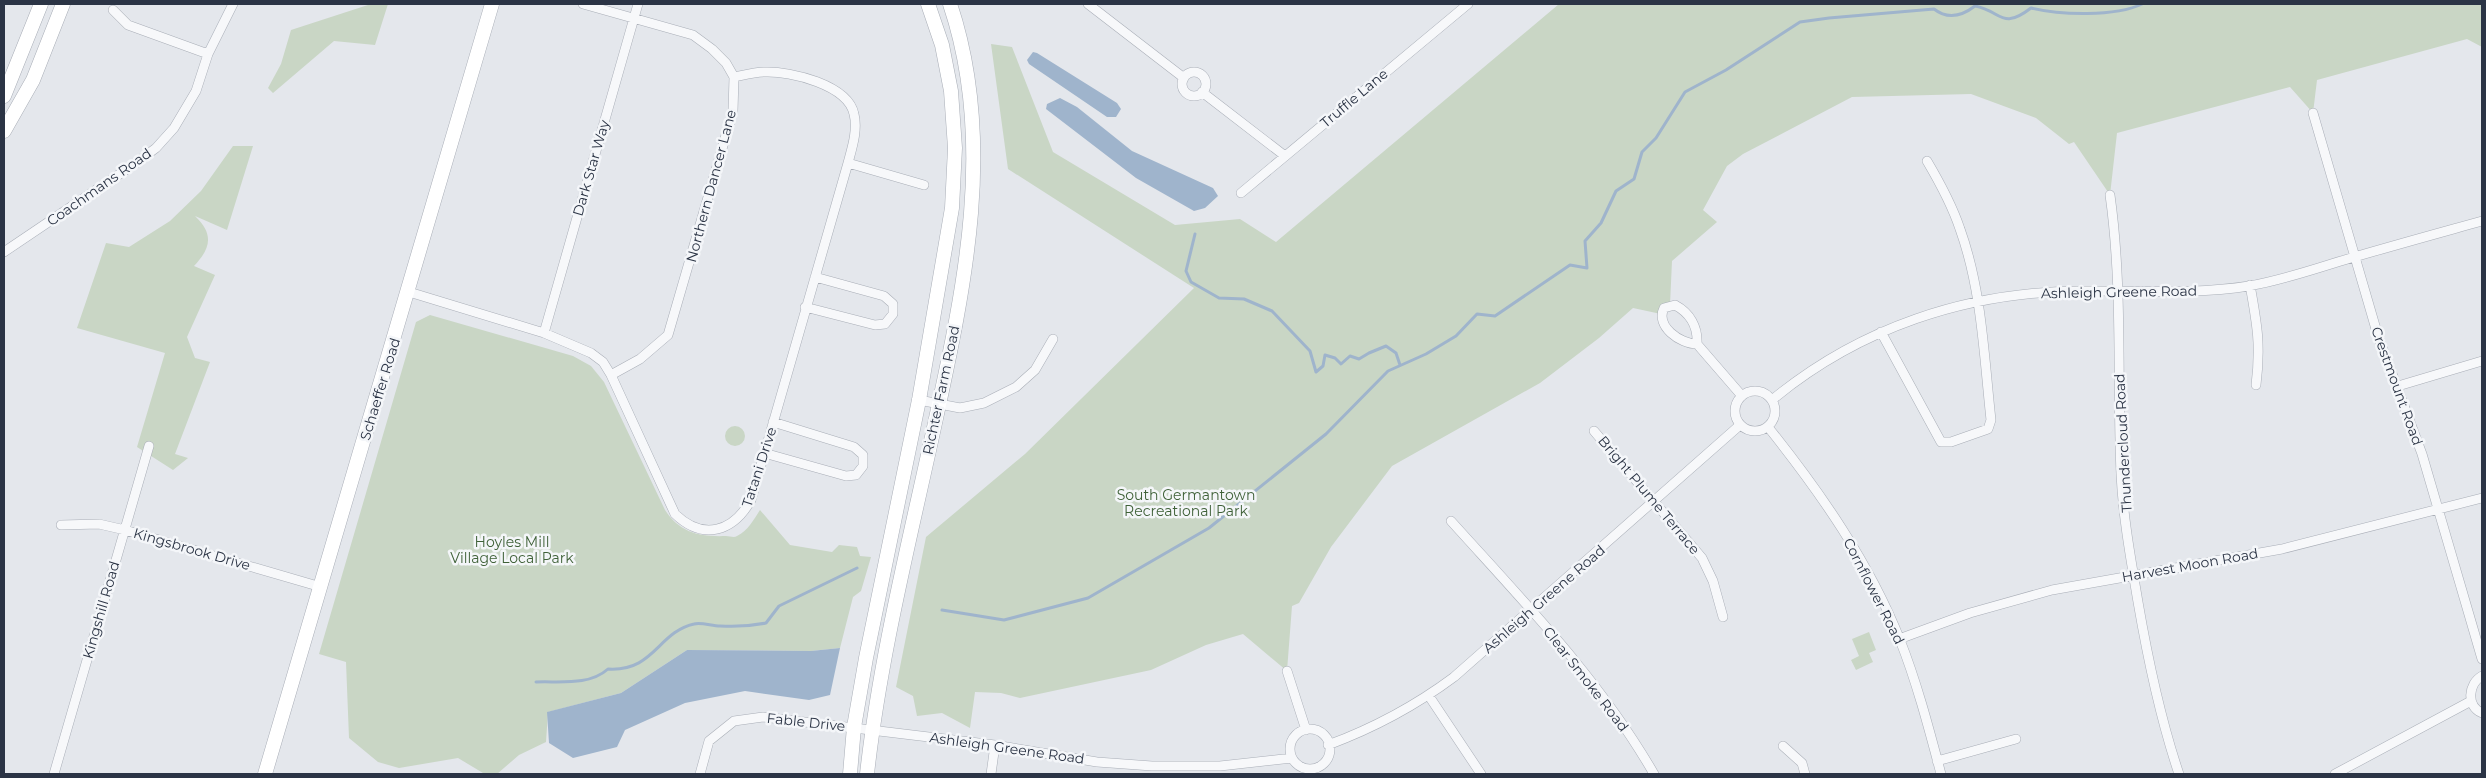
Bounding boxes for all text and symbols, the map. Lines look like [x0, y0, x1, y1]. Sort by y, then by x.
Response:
street label: Truffle Lane [1317, 65, 1391, 131]
street label: Northern Dancer Lane [682, 108, 740, 264]
street label: Dark Star Way [569, 117, 613, 218]
street label: Coachmans Road [43, 144, 155, 230]
street label: Ashleigh Greene Road [2041, 282, 2197, 302]
street label: Richter Farm Road [919, 324, 963, 456]
street label: Crestmount Road [2367, 324, 2427, 448]
street label: Schaeffer Road [356, 336, 404, 442]
street label: Thundercloud Road [2110, 373, 2136, 513]
street label: Tatani Drive [738, 425, 780, 509]
street label: Bright Plume Terrace [1594, 432, 1704, 558]
park label: South Germantown Recreational Park [1117, 486, 1255, 520]
street label: Kingsbrook Drive [131, 524, 253, 574]
park label: Hoyles Mill Village Local Park [450, 533, 574, 567]
street label: Cornflower Road [1839, 535, 1909, 647]
street label: Ashleigh Greene Road [1479, 541, 1609, 657]
street label: Harvest Moon Road [2120, 544, 2260, 586]
street label: Kingshill Road [78, 559, 124, 661]
street label: Clear Smoke Road [1539, 623, 1633, 735]
street label: Fable Drive [766, 709, 846, 735]
street label: Ashleigh Greene Road [928, 728, 1086, 768]

